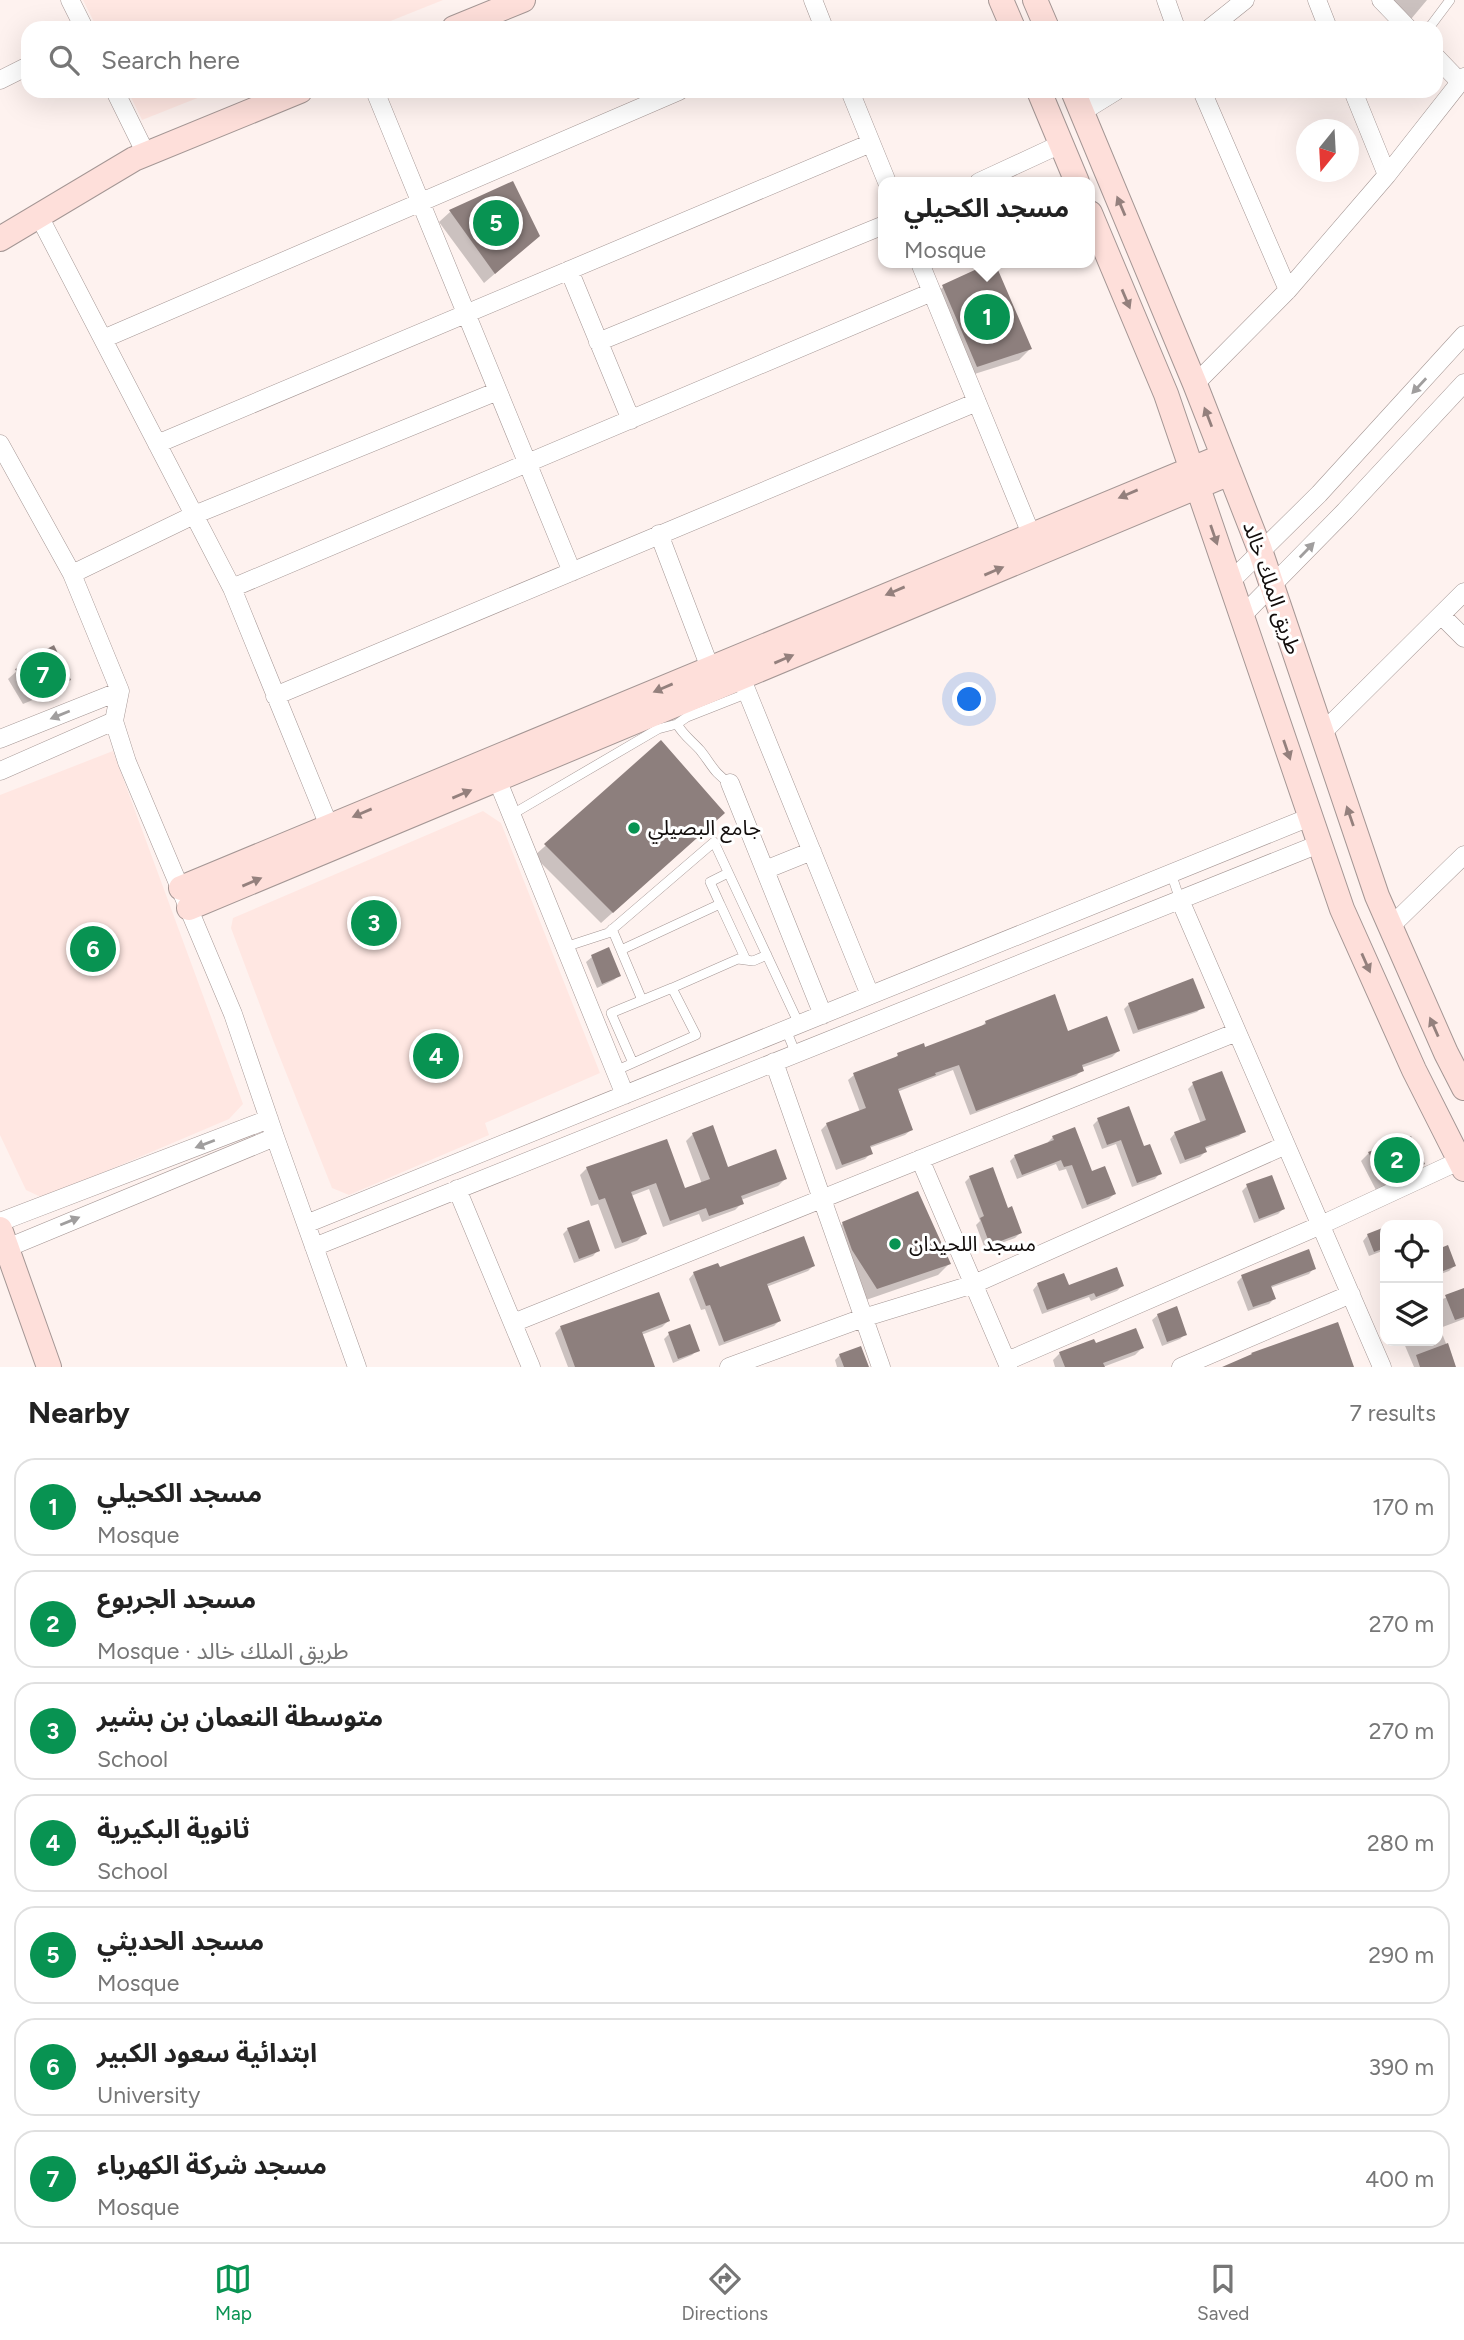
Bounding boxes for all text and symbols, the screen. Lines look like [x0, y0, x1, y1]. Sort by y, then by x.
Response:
search box [21, 21, 1443, 98]
icon: search [45, 41, 83, 79]
text: Search here [101, 44, 240, 76]
north arrow [1296, 119, 1359, 182]
popup [878, 177, 1095, 268]
text: مسجد الكحيلي [904, 192, 1069, 224]
one-way arrow [1115, 196, 1126, 217]
pin: 5 [473, 197, 519, 249]
text: Mosque [904, 236, 986, 264]
one-way arrow [1120, 289, 1132, 309]
pin: 1 [964, 291, 1010, 343]
one-way arrow [1411, 377, 1427, 394]
one-way arrow [1202, 406, 1213, 427]
one-way arrow [1118, 489, 1139, 500]
street label: طريق الملك خالد [1237, 518, 1307, 658]
one-way arrow [1209, 524, 1220, 545]
one-way arrow [1298, 542, 1314, 559]
one-way arrow [984, 565, 1005, 576]
one-way arrow [885, 586, 906, 597]
pin: 7 [20, 649, 66, 701]
one-way arrow [774, 653, 795, 664]
one-way arrow [652, 682, 673, 693]
your location [952, 682, 986, 716]
one-way arrow [49, 710, 70, 721]
one-way arrow [1283, 740, 1293, 761]
one-way arrow [451, 788, 472, 799]
one-way arrow [1344, 805, 1355, 826]
one-way arrow [352, 807, 373, 818]
place label: جامع البصيلي [648, 815, 761, 844]
marker: جامع البصيلي [626, 820, 642, 836]
one-way arrow [242, 876, 262, 888]
pin: 3 [351, 897, 397, 949]
pin: 6 [70, 923, 116, 975]
one-way arrow [1361, 953, 1372, 974]
one-way arrow [1428, 1016, 1439, 1037]
pin: 4 [413, 1030, 459, 1082]
pin: 2 [1374, 1134, 1420, 1186]
one-way arrow [194, 1138, 215, 1149]
one-way arrow [60, 1216, 81, 1227]
map controls [1380, 1220, 1443, 1346]
button: locate [1380, 1220, 1443, 1283]
place label: مسجد اللحيدان [909, 1231, 1036, 1256]
marker: مسجد اللحيدان [887, 1236, 903, 1252]
button: layers [1380, 1283, 1443, 1346]
text: Nearby [28, 1394, 130, 1431]
text: 7 results [1350, 1399, 1436, 1427]
text: مسجد الكحيلي [97, 1477, 262, 1509]
text: 1 [48, 1493, 58, 1521]
text: 170 m [1372, 1493, 1434, 1521]
text: Mosque [97, 1521, 179, 1549]
text: مسجد الجربوع [97, 1583, 256, 1615]
text: 2 [46, 1610, 60, 1638]
text: 270 m [1369, 1610, 1434, 1638]
text: Mosque · طريق الملك خالد [97, 1637, 349, 1665]
text: متوسطة النعمان بن بشير [97, 1701, 383, 1733]
text: 3 [47, 1717, 59, 1745]
text: 270 m [1369, 1717, 1434, 1745]
text: School [97, 1745, 168, 1773]
text: ثانوية البكيرية [97, 1813, 250, 1845]
text: 4 [46, 1829, 60, 1857]
text: 280 m [1367, 1829, 1434, 1857]
text: School [97, 1857, 168, 1885]
text: مسجد الحديثي [97, 1925, 264, 1957]
text: 5 [46, 1941, 60, 1969]
text: 290 m [1368, 1941, 1434, 1969]
text: Mosque [97, 1969, 179, 1997]
text: ابتدائية سعود الكبير [97, 2037, 317, 2069]
text: 6 [46, 2053, 60, 2081]
text: 390 m [1368, 2053, 1434, 2081]
text: University [97, 2081, 200, 2109]
text: مسجد شركة الكهرباء [97, 2149, 327, 2181]
text: 7 [47, 2165, 59, 2193]
text: 400 m [1365, 2165, 1434, 2193]
text: Mosque [97, 2193, 179, 2221]
tab: Map [214, 2260, 252, 2325]
tab: Directions [681, 2260, 768, 2325]
tab: Saved [1197, 2260, 1249, 2325]

